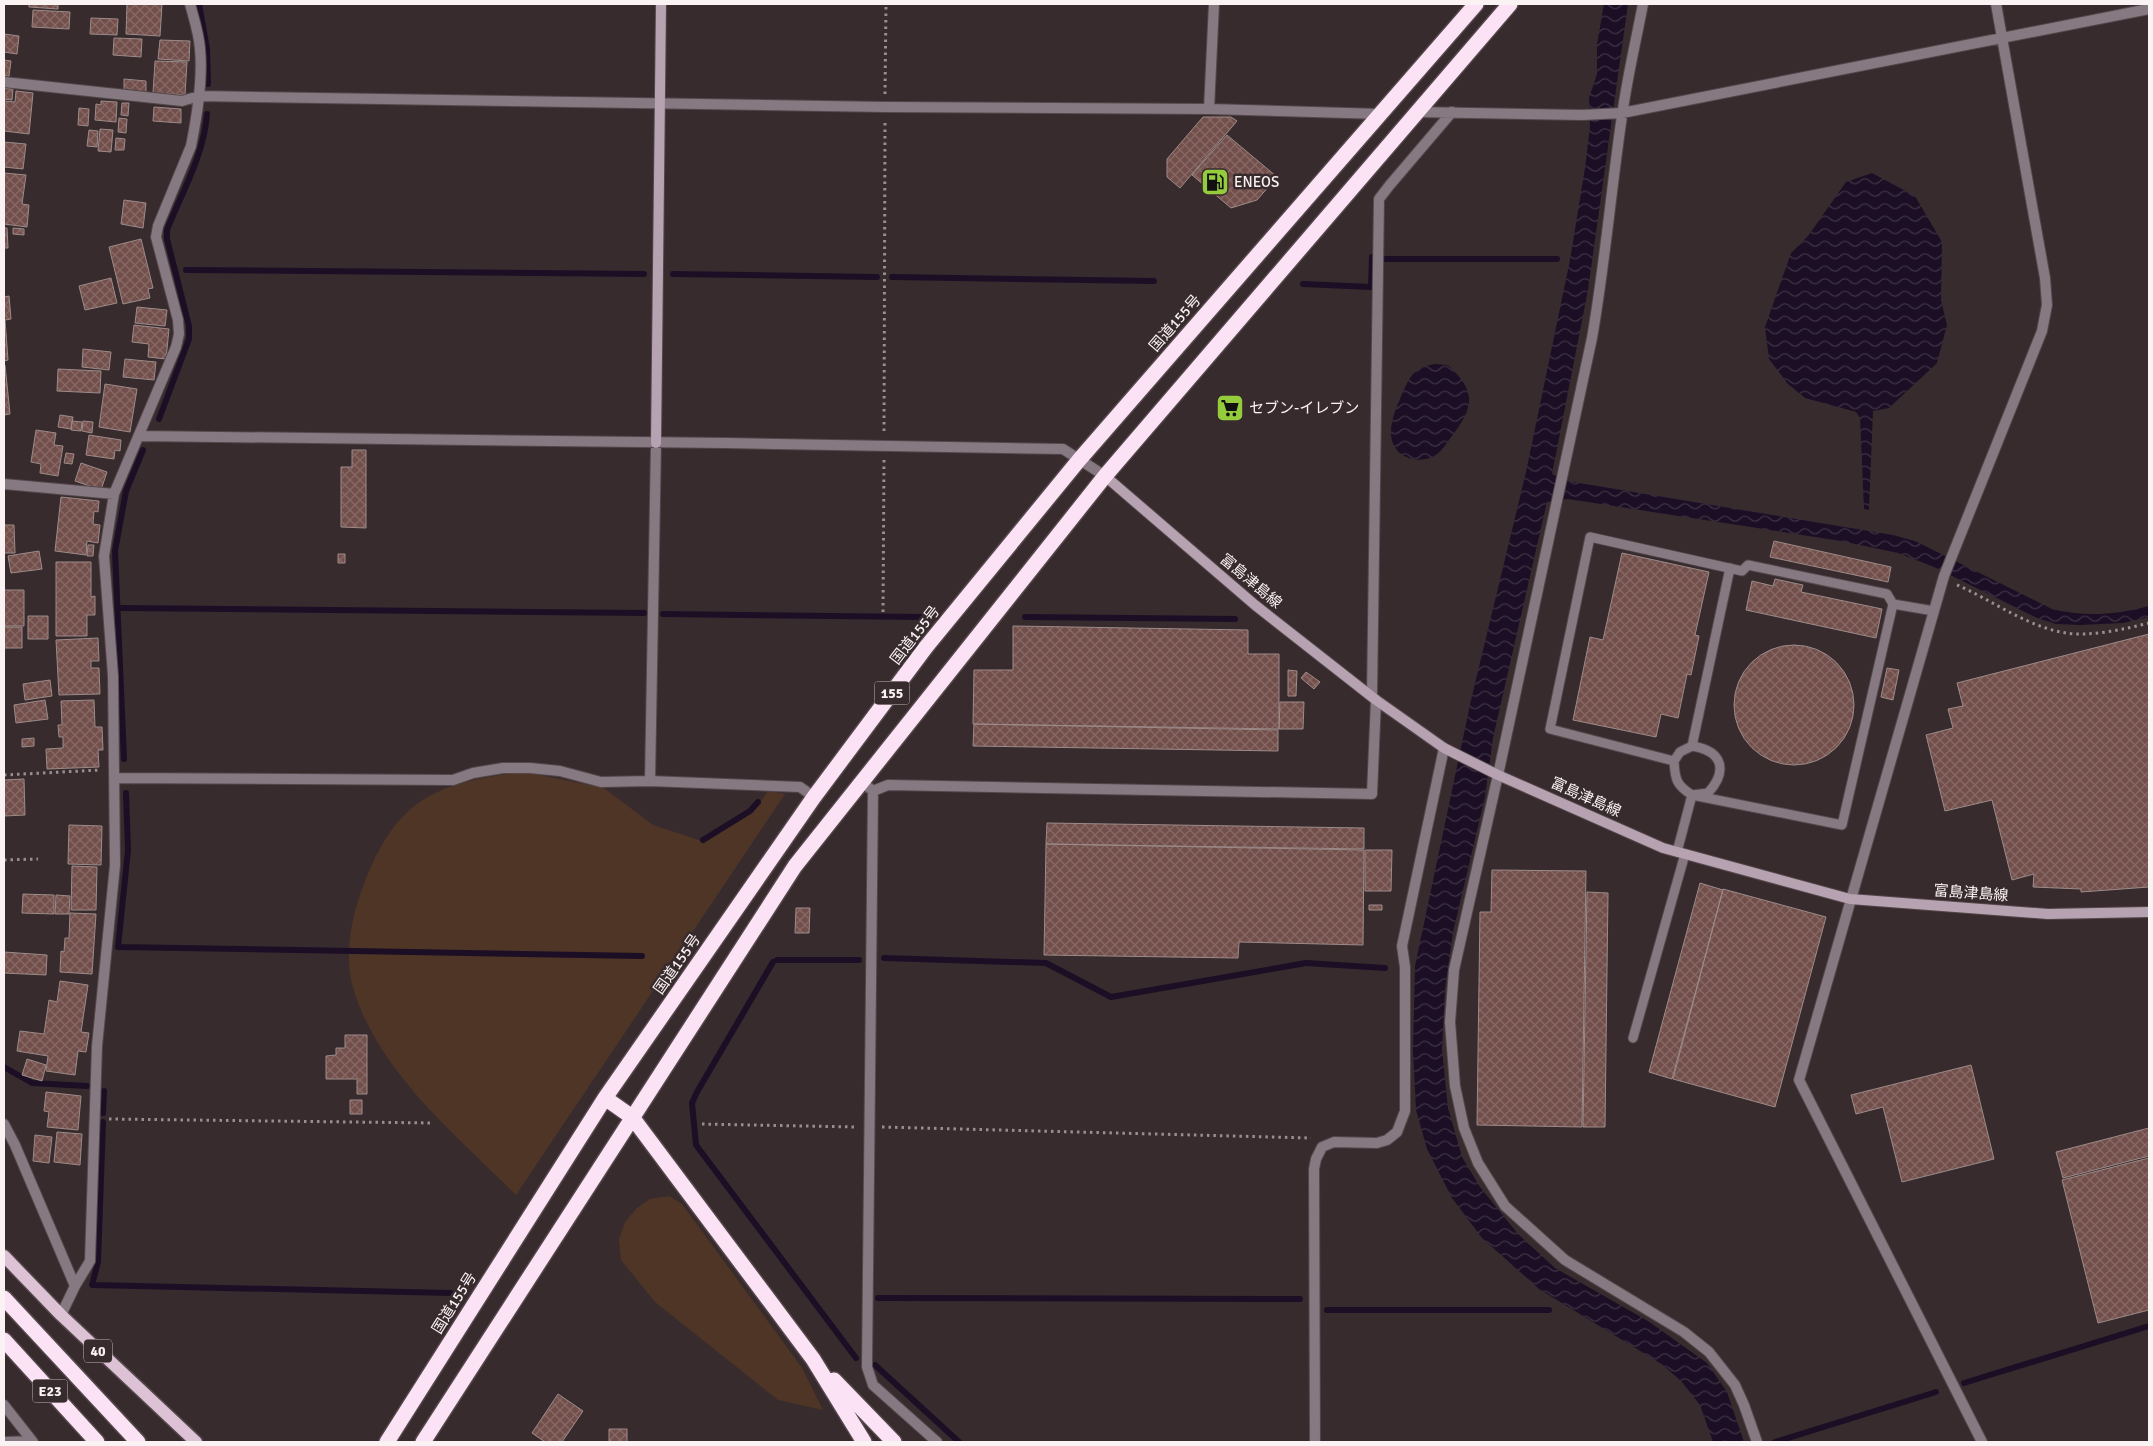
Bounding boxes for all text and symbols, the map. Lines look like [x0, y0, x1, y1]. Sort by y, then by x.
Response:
fuel station icon: ENEOS [1200, 167, 1230, 197]
place label: ENEOS [1234, 173, 1279, 191]
street label: 国道155号 [1145, 291, 1205, 355]
supermarket icon: セブン-イレブン [1215, 393, 1245, 423]
place label: セブン-イレブン [1249, 399, 1359, 417]
street label: 富島津島線 [1216, 550, 1286, 612]
street label: 国道155号 [887, 602, 943, 668]
road number: 155 [874, 681, 910, 704]
street label: 富島津島線 [1548, 774, 1624, 820]
street label: 富島津島線 [1933, 881, 2009, 905]
street label: 国道155号 [650, 930, 704, 998]
street label: 国道155号 [428, 1269, 480, 1337]
road number: 40 [84, 1340, 112, 1362]
road number: E23 [32, 1380, 68, 1402]

